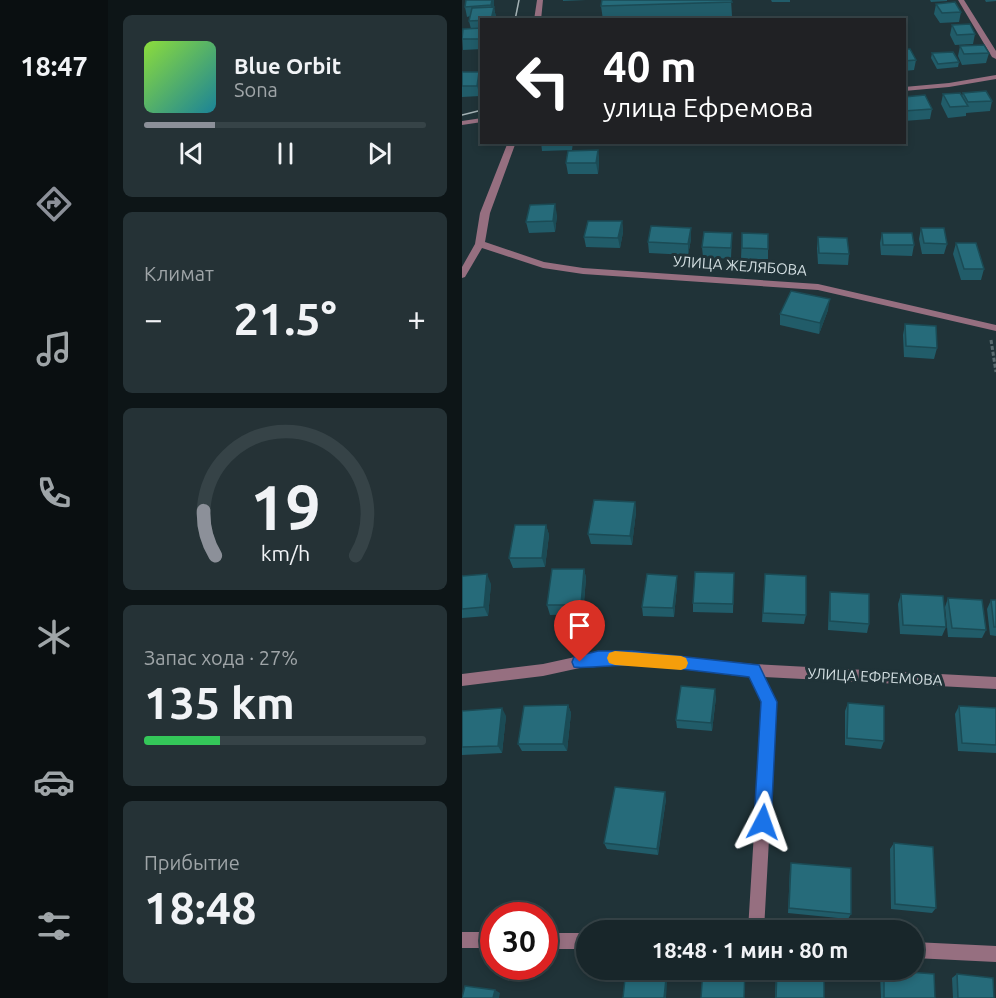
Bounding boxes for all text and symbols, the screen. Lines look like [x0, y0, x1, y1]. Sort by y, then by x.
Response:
icon: left [504, 42, 582, 120]
text: 40 m [603, 43, 697, 90]
text: 18:47 [20, 51, 88, 81]
text: Blue Orbit [234, 53, 341, 78]
text: Sona [234, 78, 278, 101]
text: улица Ефремова [603, 92, 813, 122]
icon: previous [175, 137, 208, 170]
icon: pause [269, 137, 302, 170]
icon: next [363, 137, 396, 170]
icon: directions [33, 183, 75, 225]
street label: УЛИЦА ЖЕЛЯБОВА [673, 252, 808, 279]
text: Климат [144, 262, 214, 285]
text: 21.5° [233, 293, 337, 344]
text: − [144, 300, 163, 337]
text: + [407, 300, 426, 337]
icon: music [33, 328, 75, 370]
icon: phone [33, 472, 75, 514]
text: 19 [250, 472, 320, 542]
text: km/h [260, 541, 310, 565]
pin [554, 600, 605, 662]
icon: arrive [563, 609, 596, 642]
icon: climate [33, 616, 75, 658]
text: Запас хода · 27% [144, 646, 298, 669]
street label: УЛИЦА ЕФРЕМОВА [807, 664, 943, 689]
text: 135 km [144, 677, 295, 728]
icon: car [33, 761, 75, 803]
position arrow [731, 790, 795, 854]
text: Прибытие [144, 851, 240, 874]
text: 18:48 [144, 882, 257, 933]
speed limit sign: 30 [480, 902, 558, 980]
icon: filters [33, 905, 75, 947]
text: 18:48 · 1 мин · 80 m [652, 937, 848, 962]

